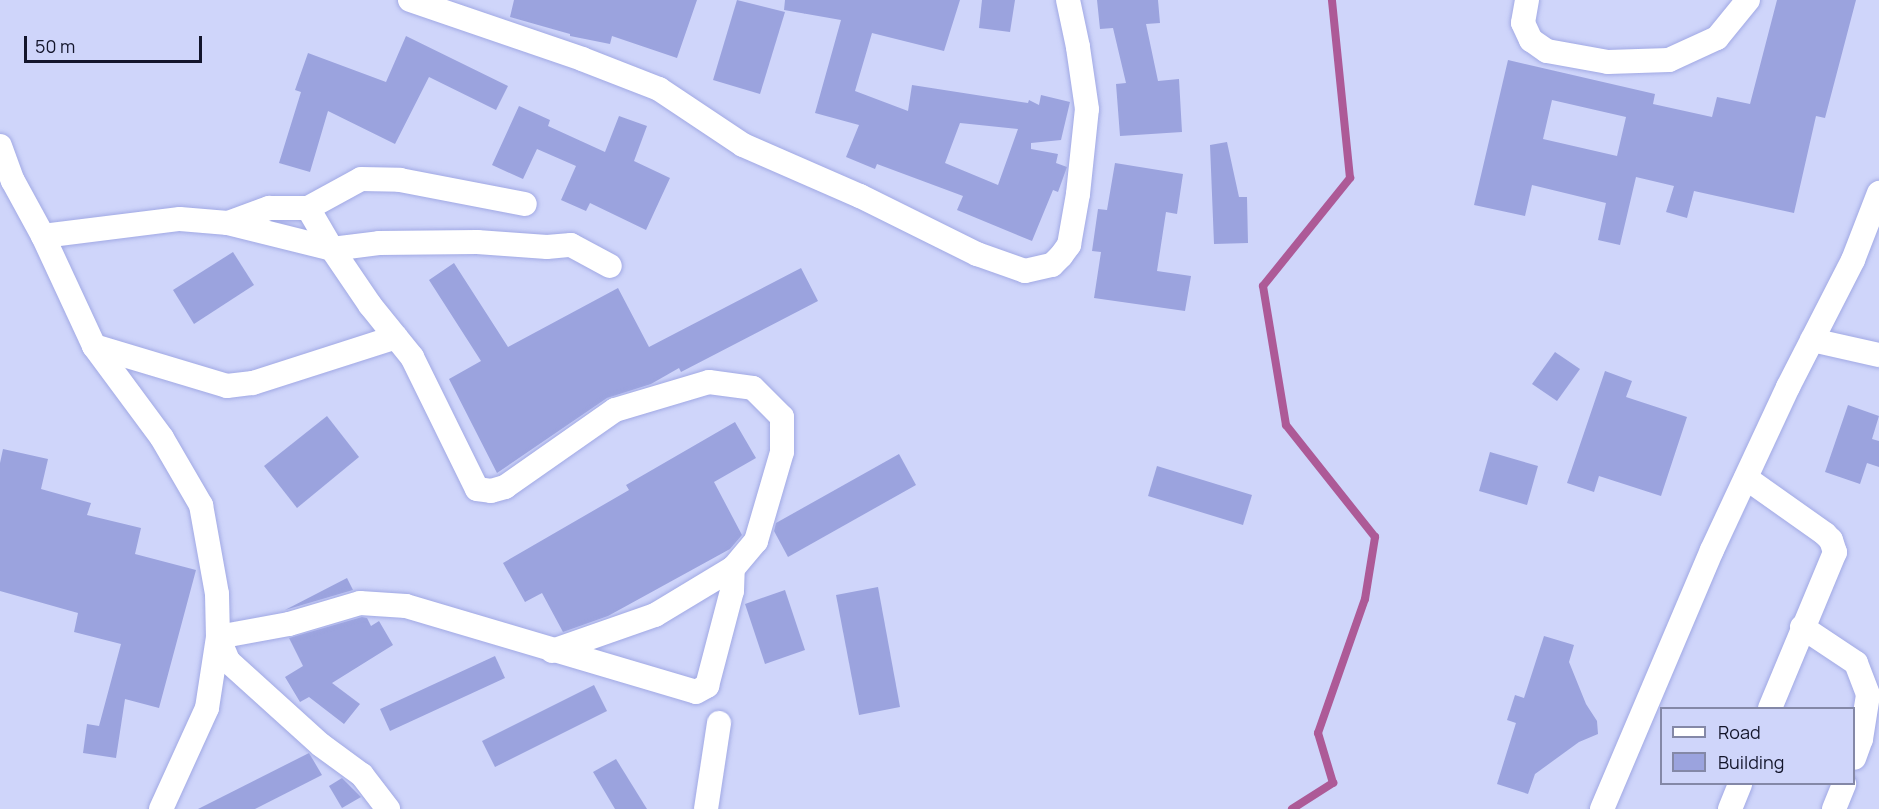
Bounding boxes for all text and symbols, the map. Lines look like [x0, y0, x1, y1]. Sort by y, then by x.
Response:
scale bar [27, 24, 206, 62]
text: 50 m [35, 34, 75, 58]
legend [1660, 707, 1855, 785]
text: Road [1718, 720, 1761, 744]
text: Building [1718, 750, 1784, 774]

